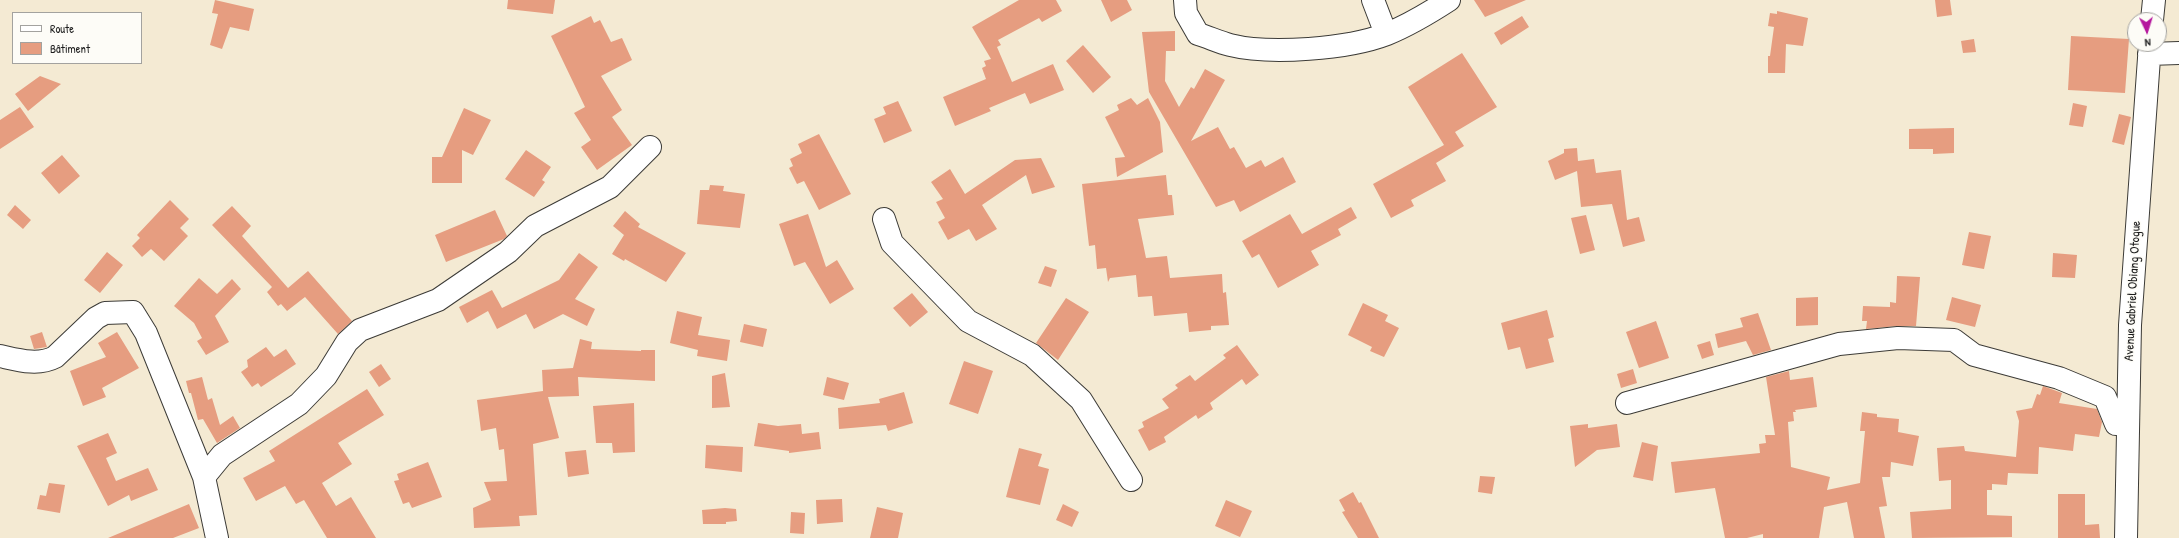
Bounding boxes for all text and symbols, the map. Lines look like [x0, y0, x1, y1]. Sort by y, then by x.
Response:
legend [12, 12, 142, 64]
north arrow [2127, 12, 2167, 52]
text: Route [50, 20, 74, 37]
text: N [2144, 36, 2151, 50]
text: Bâtiment [50, 40, 90, 57]
street label: Avenue Gabriel Obiang Otogue [2122, 220, 2144, 362]

